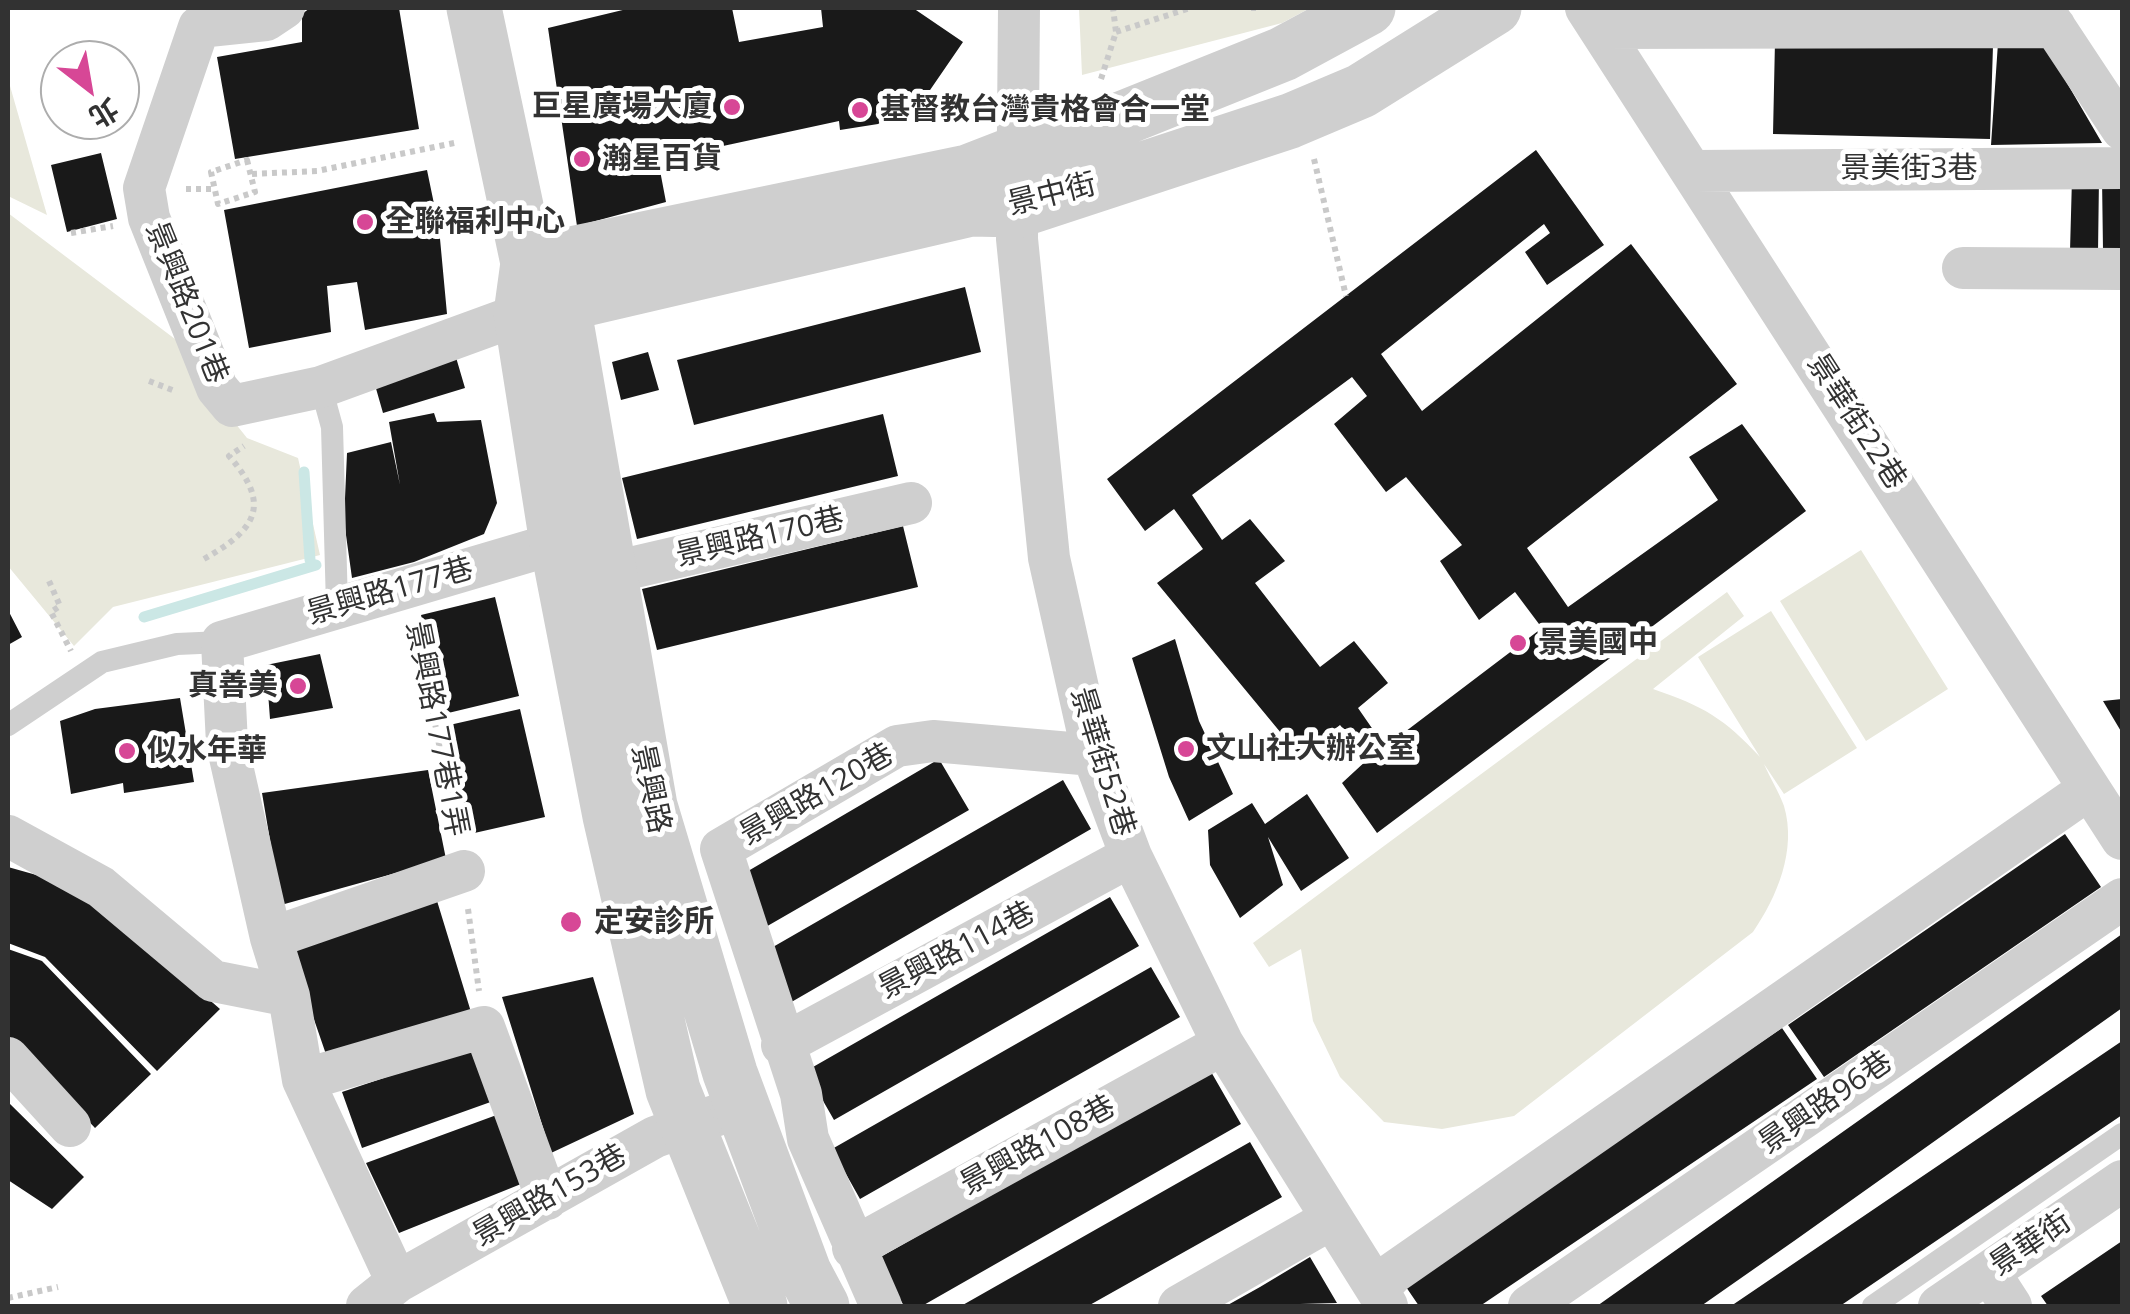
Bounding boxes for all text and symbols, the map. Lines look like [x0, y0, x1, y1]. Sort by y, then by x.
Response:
north arrow [40, 40, 140, 140]
place label: 巨星廣場大廈 [532, 89, 712, 125]
text: 北 [83, 90, 126, 137]
place label: 基督教台灣貴格會合一堂 [880, 92, 1210, 128]
marker: 巨星廣場大廈 [721, 96, 743, 118]
marker: 基督教台灣貴格會合一堂 [849, 99, 871, 121]
place label: 瀚星百貨 [602, 141, 722, 177]
marker: 瀚星百貨 [571, 148, 593, 170]
street label: 景美街3巷 [1840, 151, 1978, 187]
street label: 景中街 [1004, 167, 1100, 223]
place label: 全聯福利中心 [385, 204, 565, 240]
marker: 全聯福利中心 [354, 211, 376, 233]
street label: 景興路201巷 [137, 217, 235, 389]
street label: 景華街22巷 [1799, 347, 1913, 497]
street label: 景興路170巷 [672, 501, 848, 575]
street label: 景興路177巷 [303, 551, 477, 633]
street label: 景興路177巷1弄 [397, 618, 475, 840]
place label: 景美國中 [1538, 625, 1658, 661]
marker: 景美國中 [1507, 632, 1529, 654]
place label: 真善美 [188, 668, 278, 704]
marker: 真善美 [287, 675, 309, 697]
street label: 景華街52巷 [1062, 683, 1142, 841]
place label: 文山社大辦公室 [1206, 731, 1416, 767]
place label: 似水年華 [147, 733, 267, 769]
street label: 景興路120巷 [734, 737, 900, 853]
marker: 文山社大辦公室 [1175, 738, 1197, 760]
marker: 似水年華 [116, 740, 138, 762]
street label: 景興路 [623, 741, 677, 837]
street label: 景興路114巷 [873, 895, 1041, 1007]
place label: 定安診所 [594, 904, 714, 940]
marker: 定安診所 [558, 909, 584, 935]
street label: 景興路96巷 [1752, 1044, 1900, 1162]
street label: 景興路108巷 [954, 1089, 1122, 1203]
street label: 景興路153巷 [467, 1138, 633, 1254]
street label: 景華街 [1984, 1204, 2078, 1284]

